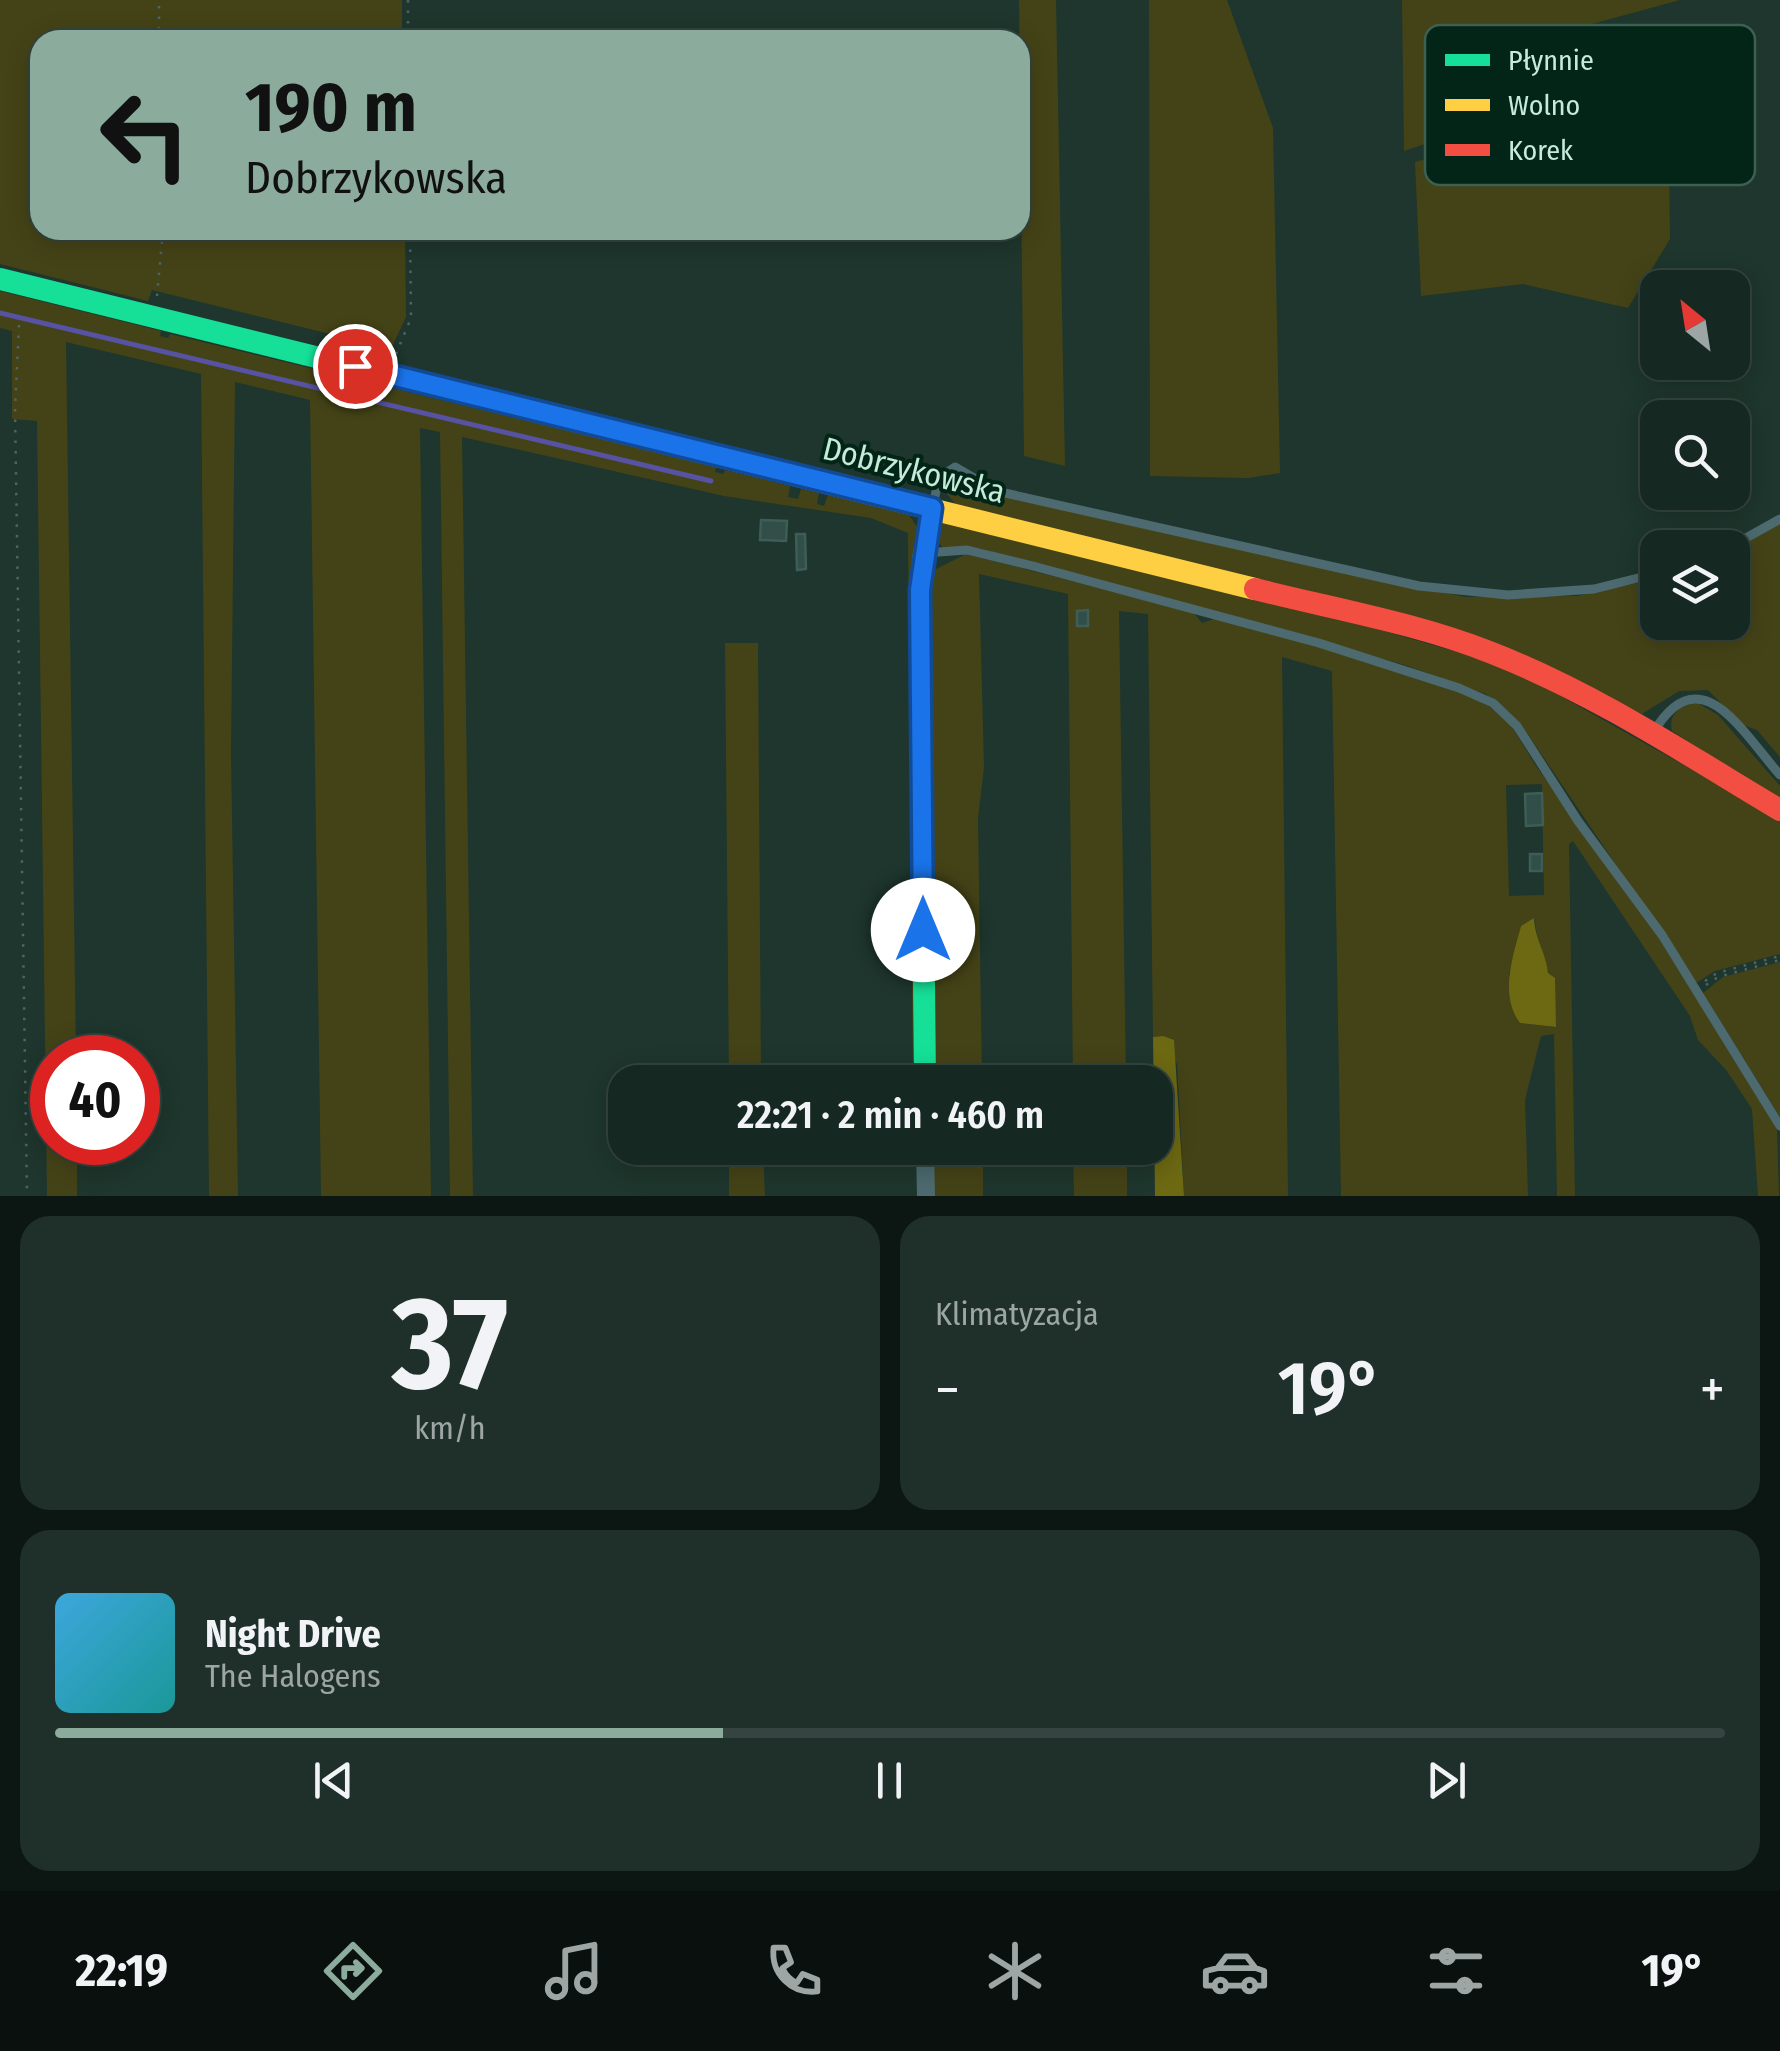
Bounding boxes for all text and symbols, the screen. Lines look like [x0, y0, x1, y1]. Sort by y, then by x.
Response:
legend [1425, 25, 1755, 185]
text: Płynnie [1508, 44, 1594, 77]
text: 190 m [245, 66, 417, 150]
icon: left [80, 70, 210, 200]
text: Wolno [1508, 89, 1580, 122]
text: Korek [1508, 134, 1574, 167]
text: Dobrzykowska [245, 151, 507, 205]
north arrow [1640, 270, 1750, 380]
map controls [1640, 270, 1750, 640]
pin [313, 324, 398, 409]
icon: arrive [328, 339, 383, 394]
button: search [1640, 400, 1750, 510]
street label: Dobrzykowska [819, 429, 1009, 511]
button: layers [1640, 530, 1750, 640]
position arrow [871, 878, 975, 982]
speed limit sign: 40 [30, 1035, 160, 1165]
text: 22:21 · 2 min · 460 m [737, 1092, 1044, 1138]
text: 37 [392, 1266, 508, 1422]
text: Klimatyzacja [935, 1295, 1099, 1333]
text: 19° [1278, 1344, 1382, 1434]
text: − [935, 1357, 960, 1423]
text: + [1700, 1357, 1725, 1423]
text: km/h [414, 1409, 486, 1447]
text: Night Drive [205, 1611, 381, 1657]
text: The Halogens [205, 1657, 381, 1695]
icon: previous [306, 1753, 361, 1808]
icon: pause [862, 1753, 917, 1808]
icon: next [1419, 1753, 1474, 1808]
icon: directions [318, 1936, 388, 2006]
icon: music [539, 1936, 609, 2006]
icon: phone [759, 1936, 829, 2006]
icon: climate [980, 1936, 1050, 2006]
icon: car [1200, 1936, 1270, 2006]
icon: filters [1421, 1936, 1491, 2006]
text: 22:19 [75, 1944, 168, 1998]
text: 19° [1641, 1944, 1705, 1998]

